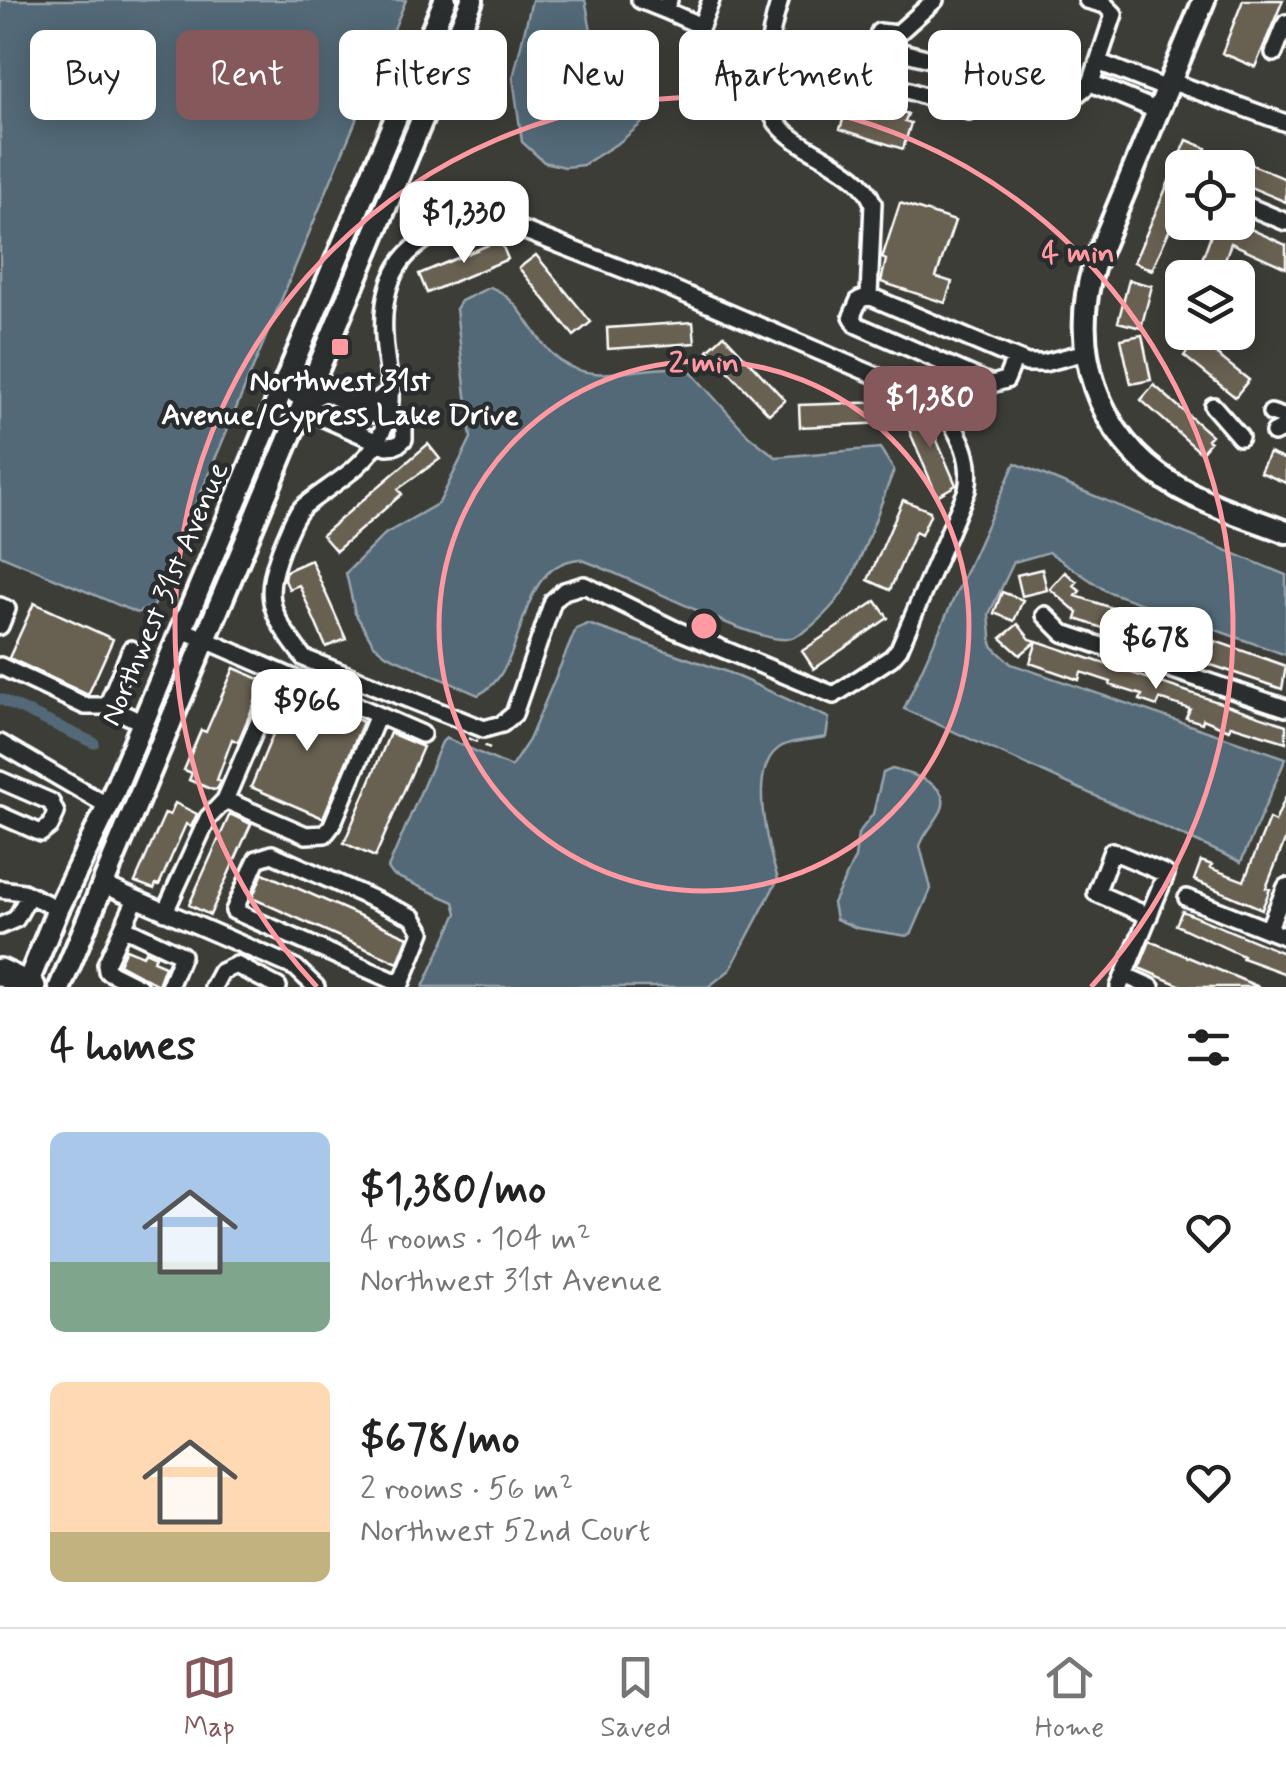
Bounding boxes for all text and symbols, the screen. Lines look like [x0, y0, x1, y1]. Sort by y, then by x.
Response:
chip: Buy [30, 30, 156, 120]
chip: Rent [176, 30, 319, 120]
chip: Filters [339, 30, 507, 120]
chip: New [527, 30, 659, 120]
chip: Apartment [679, 30, 908, 120]
chip: House [928, 30, 1081, 120]
map controls [1165, 150, 1255, 350]
button: locate [1165, 150, 1255, 240]
pin: $1,330 [383, 181, 545, 266]
text: $1,330 [422, 192, 506, 234]
text: 4 min [1041, 234, 1115, 273]
button: layers [1165, 260, 1255, 350]
marker: Northwest 31st Avenue/Cypress Lake Drive [329, 336, 351, 358]
text: 2 min [669, 344, 739, 383]
place label: Northwest 31st Avenue/Cypress Lake Drive [161, 362, 519, 435]
pin: $1,380 [849, 366, 1011, 451]
text: $1,380 [886, 377, 974, 419]
street label: Northwest 31st Avenue [92, 456, 238, 732]
pin: $678 [1097, 607, 1215, 692]
centre of rings [686, 608, 722, 644]
text: $678 [1122, 618, 1190, 660]
pin: $966 [248, 669, 366, 754]
text: $966 [273, 680, 341, 722]
text: 4 homes [50, 1020, 196, 1075]
icon: filters [1181, 1020, 1236, 1075]
text: $1,380/mo [360, 1163, 546, 1218]
icon: home [130, 1172, 250, 1292]
icon: heart [1181, 1205, 1236, 1260]
text: 4 rooms · 104 m² [360, 1218, 591, 1260]
text: Northwest 31st Avenue [360, 1260, 662, 1302]
text: $678/mo [360, 1413, 520, 1468]
icon: home [130, 1422, 250, 1542]
icon: heart [1181, 1455, 1236, 1510]
text: 2 rooms · 56 m² [360, 1468, 573, 1510]
text: Northwest 52nd Court [360, 1510, 650, 1552]
tab: Map [182, 1650, 237, 1747]
tab: Saved [600, 1650, 671, 1747]
tab: Home [1035, 1650, 1104, 1747]

